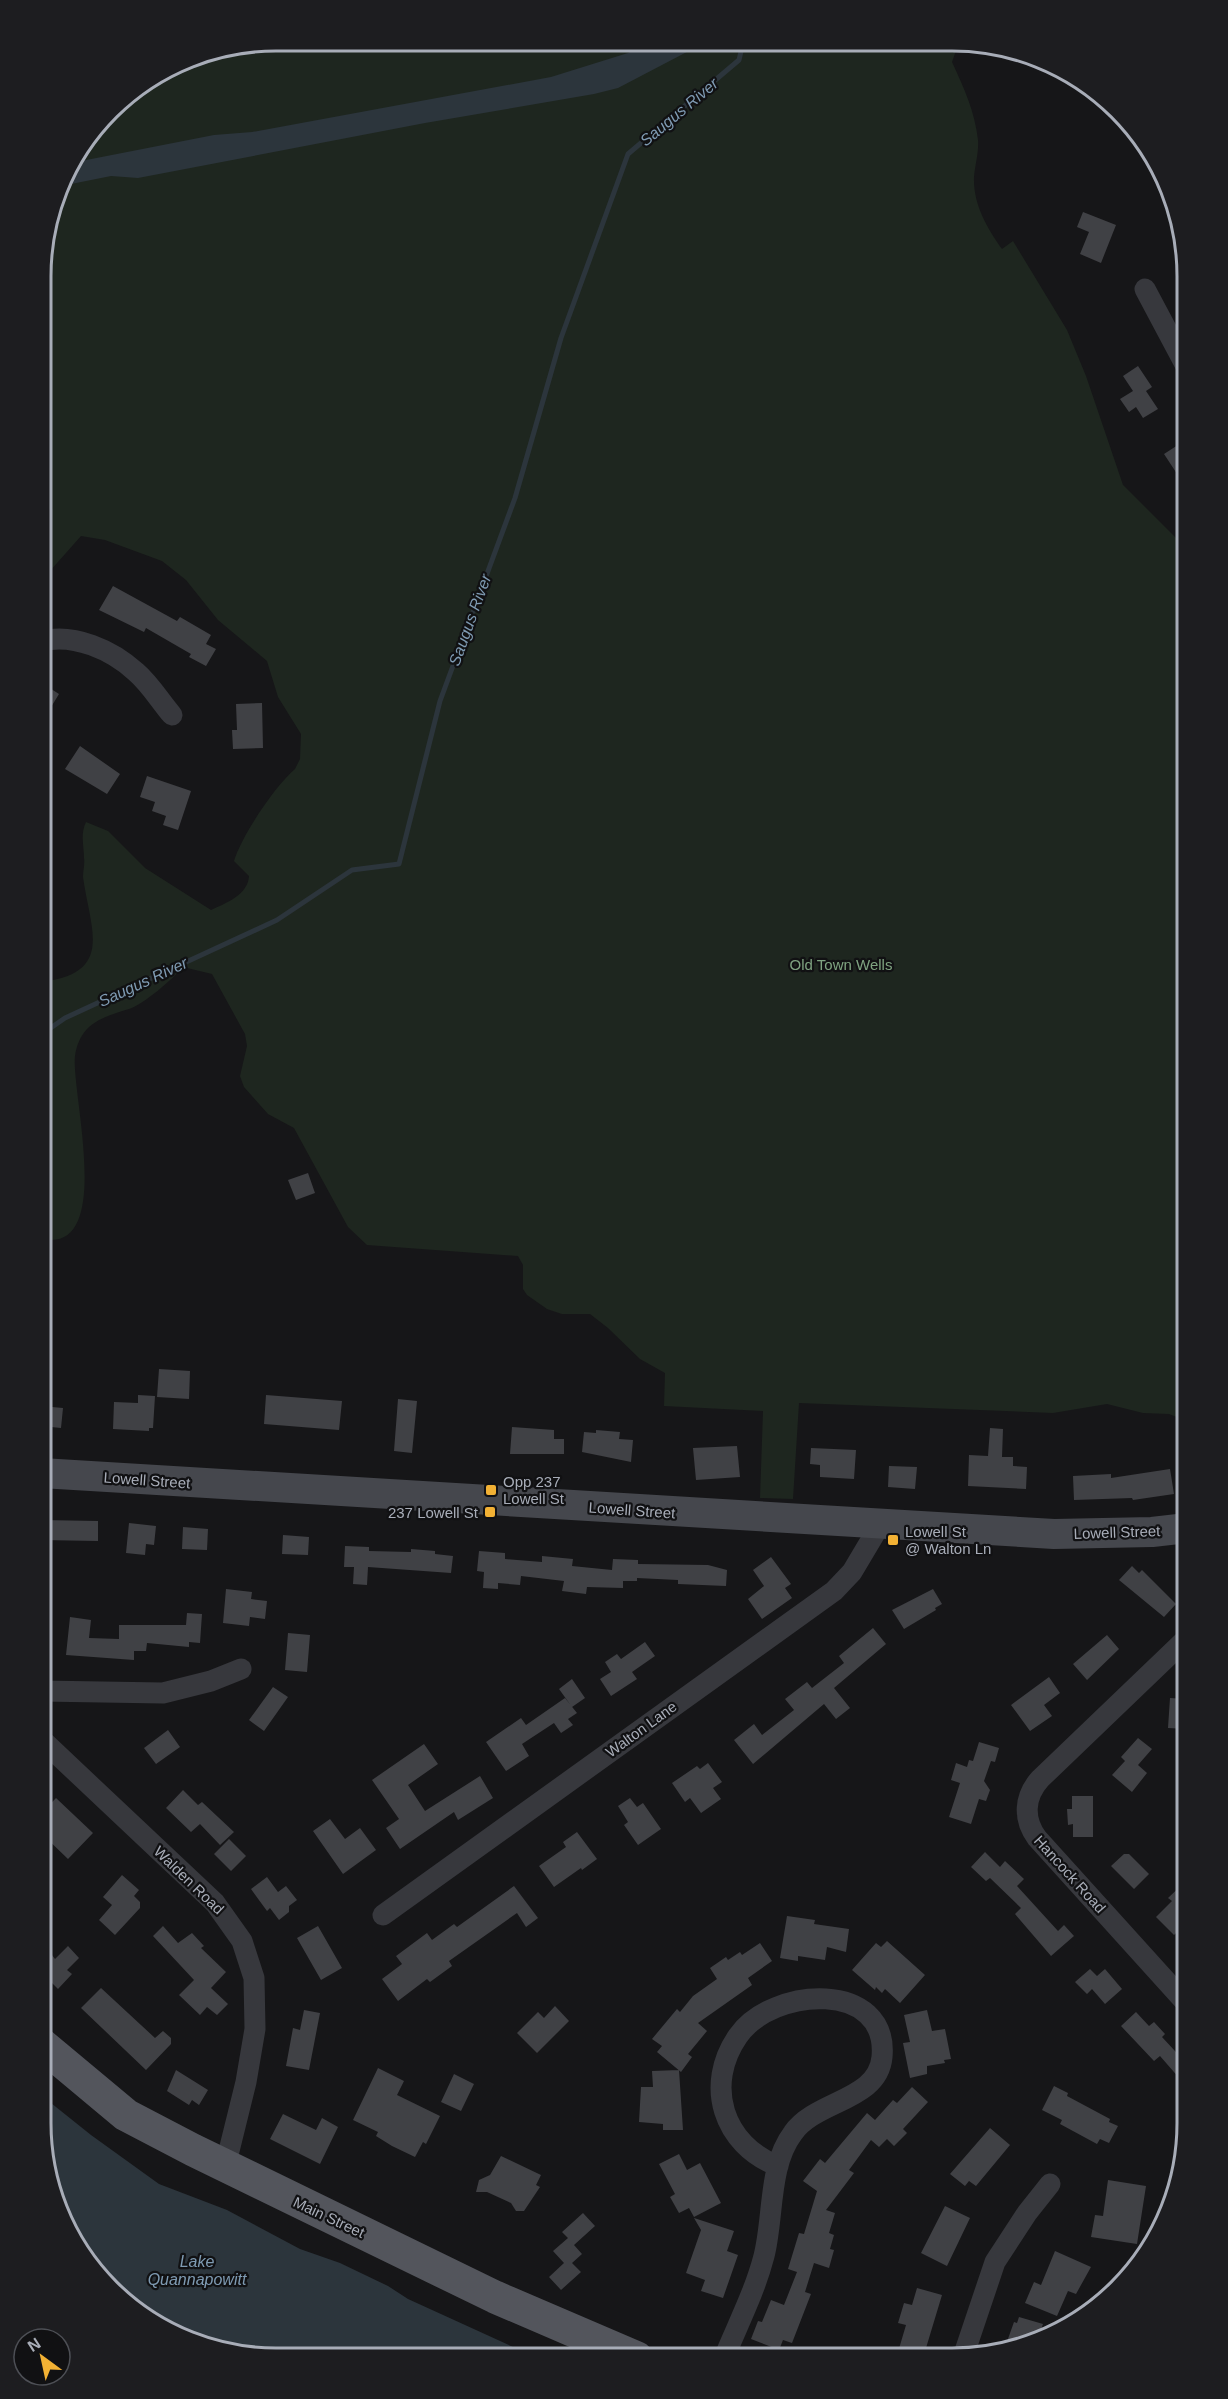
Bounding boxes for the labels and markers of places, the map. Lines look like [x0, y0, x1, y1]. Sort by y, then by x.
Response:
place label: Opp 237 Lowell St [503, 1473, 565, 1507]
marker: Opp 237 Lowell St [484, 1483, 498, 1497]
place label: 237 Lowell St [388, 1504, 479, 1521]
marker: 237 Lowell St [483, 1505, 497, 1519]
place label: Lowell St @ Walton Ln [905, 1523, 991, 1557]
marker: Lowell St @ Walton Ln [886, 1533, 900, 1547]

